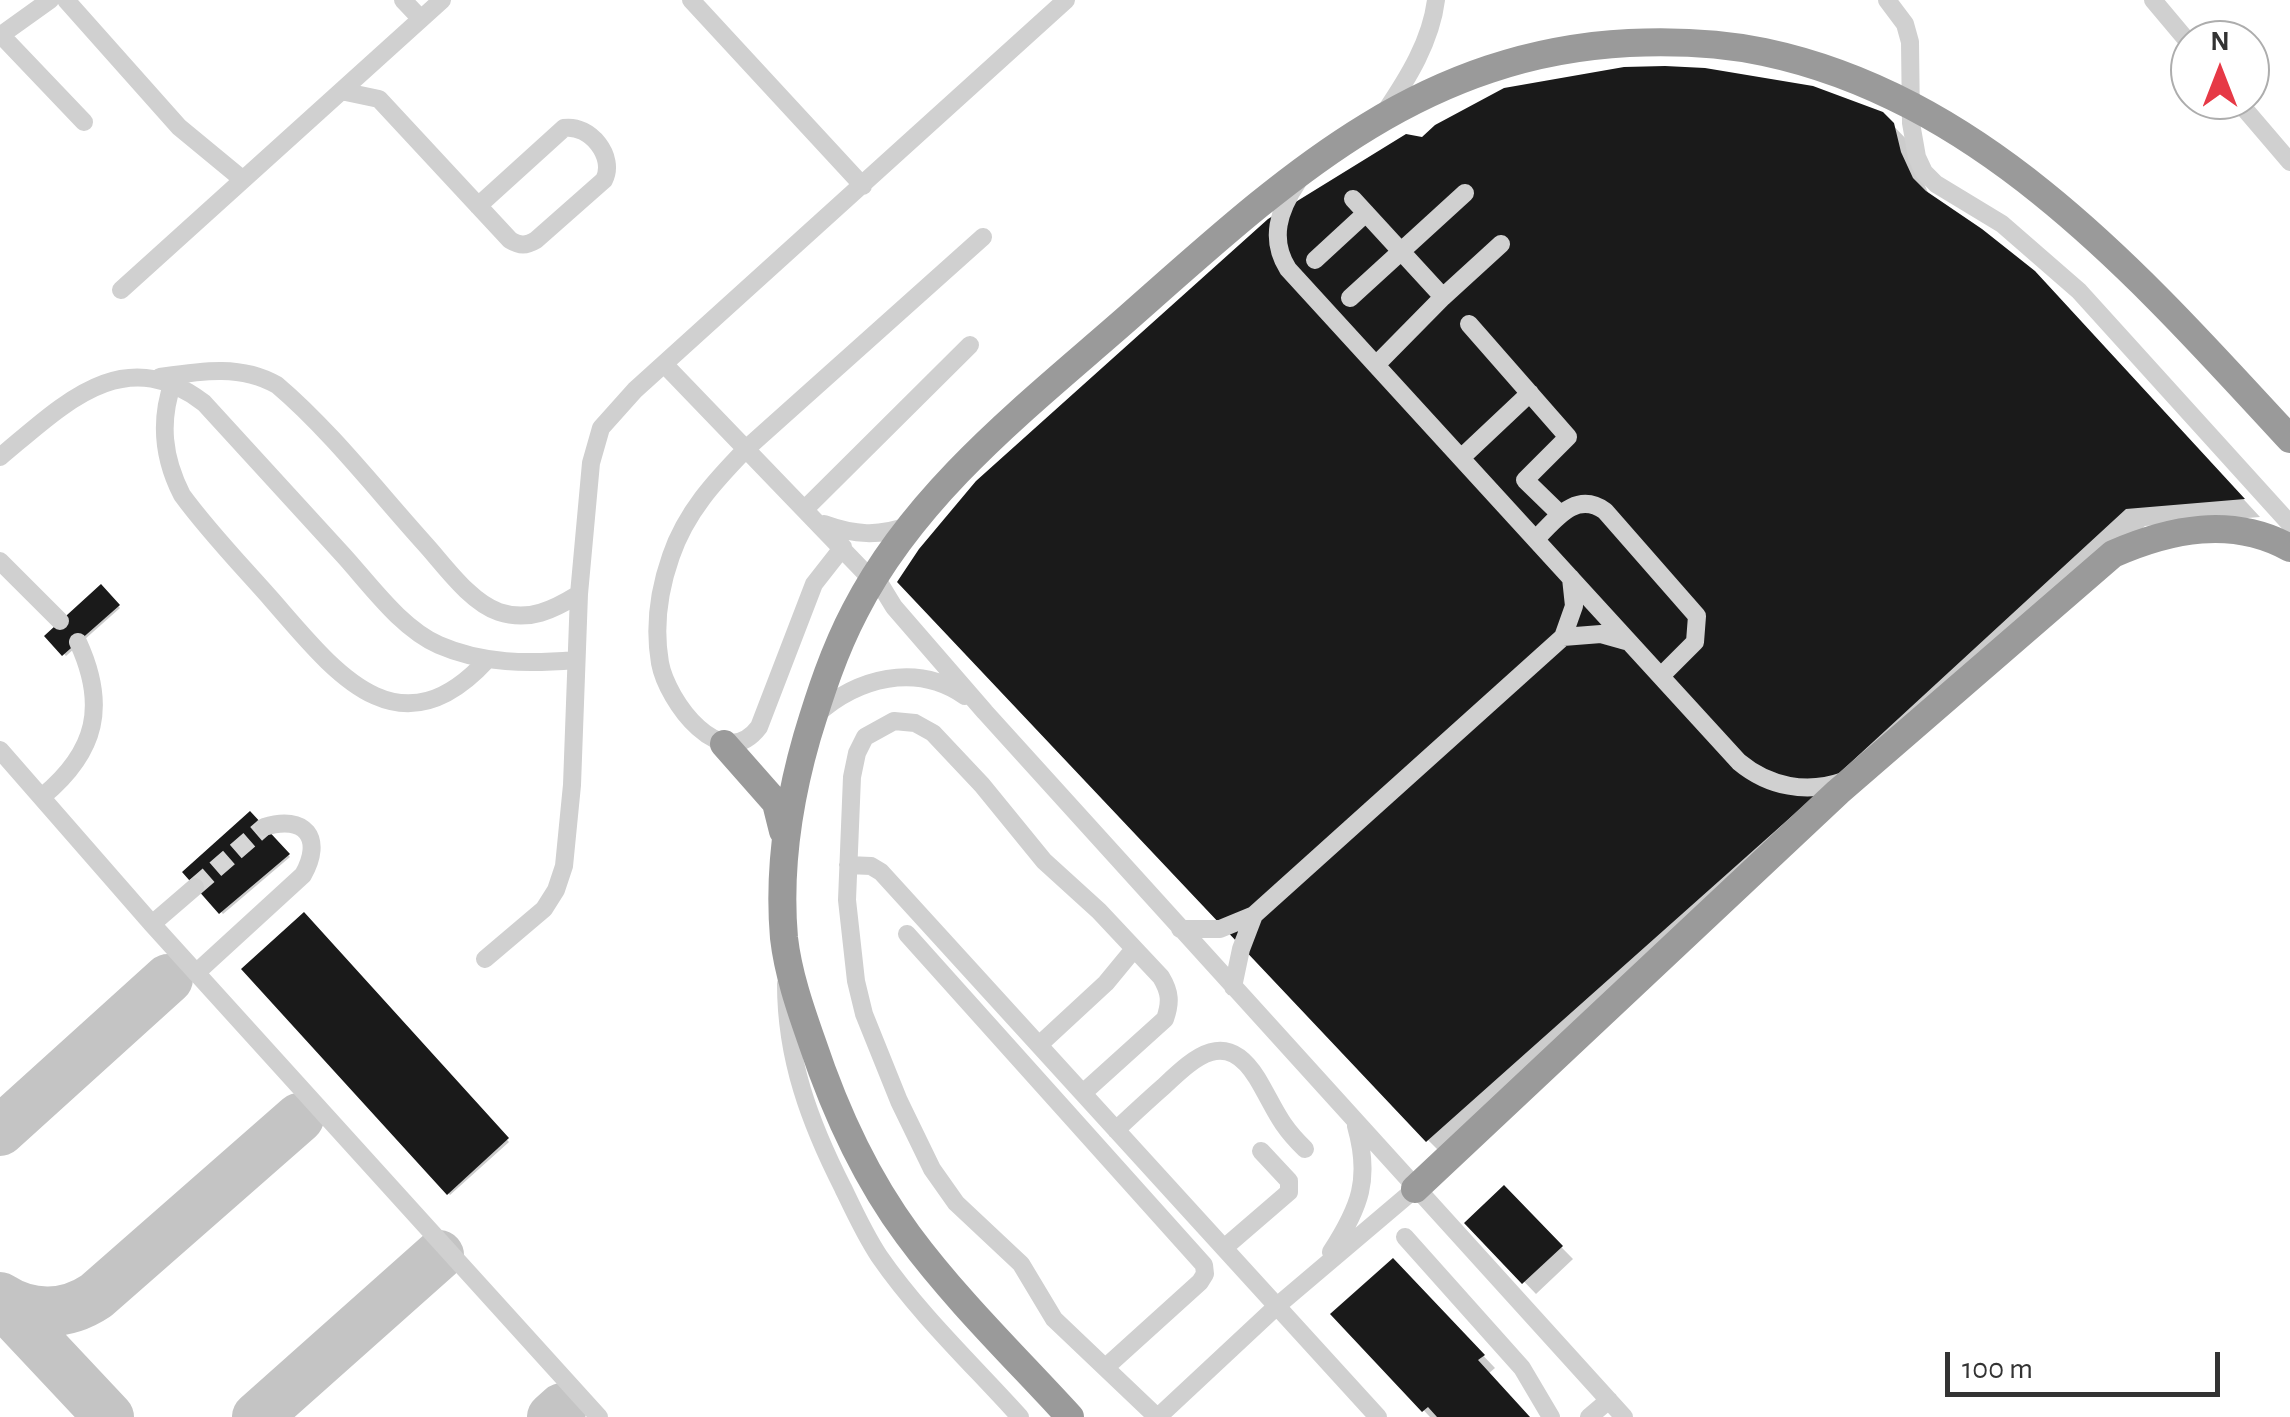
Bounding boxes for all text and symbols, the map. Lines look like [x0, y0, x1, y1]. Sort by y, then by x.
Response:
north arrow [2170, 20, 2270, 120]
text: N [2210, 28, 2230, 56]
scale bar [1950, 1332, 2225, 1394]
text: 100 m [1962, 1354, 2033, 1384]

